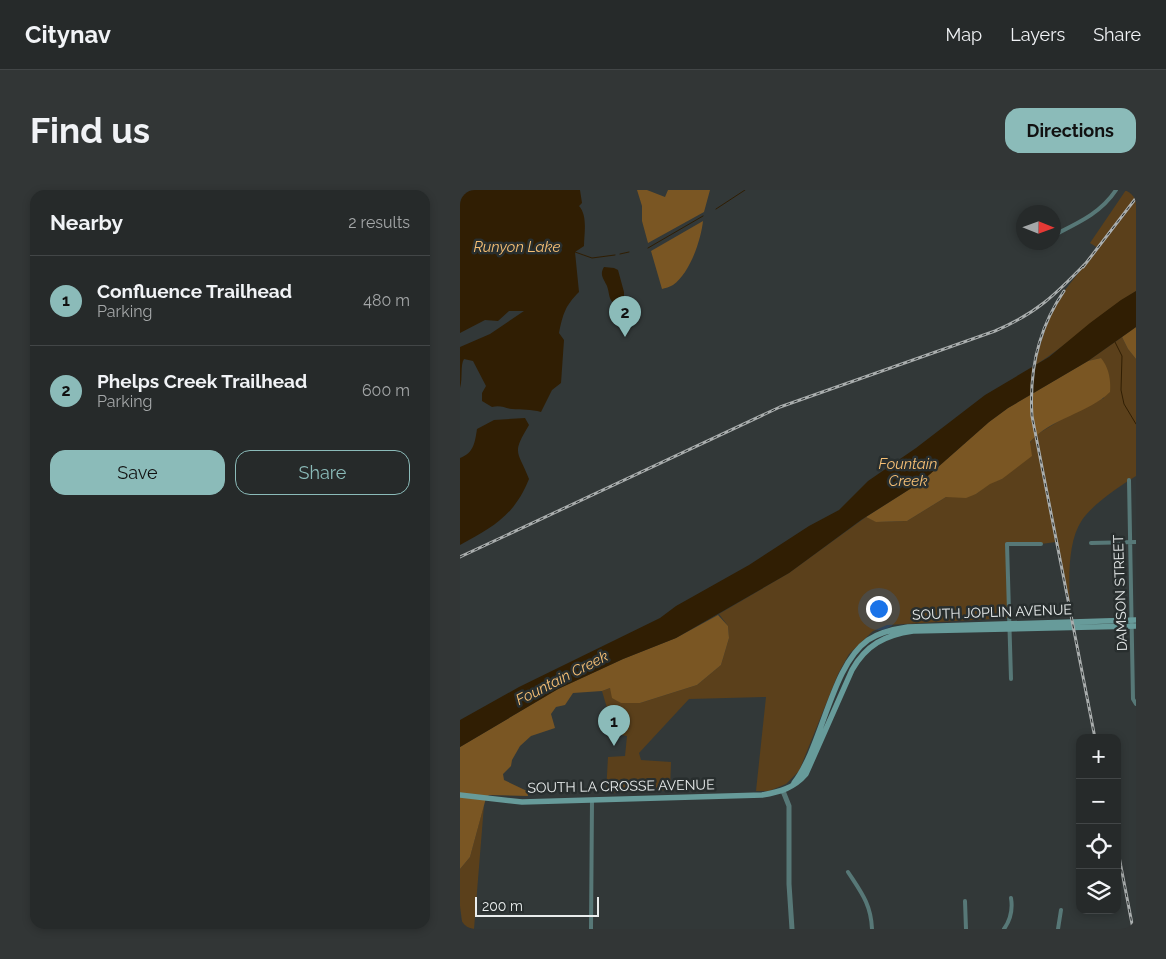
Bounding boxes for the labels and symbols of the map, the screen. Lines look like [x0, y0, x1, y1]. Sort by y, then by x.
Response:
north arrow [1016, 205, 1061, 250]
water label: Runyon Lake [474, 238, 560, 256]
pin: 2 [609, 296, 641, 337]
water label: Fountain Creek [879, 455, 937, 490]
street label: DAMSON STREET [1110, 534, 1130, 652]
your location [866, 596, 892, 622]
street label: SOUTH JOPLIN AVENUE [912, 601, 1072, 623]
water label: Fountain Creek [513, 647, 611, 709]
pin: 1 [598, 705, 630, 746]
street label: SOUTH LA CROSSE AVENUE [527, 776, 715, 796]
scale bar [475, 894, 599, 917]

